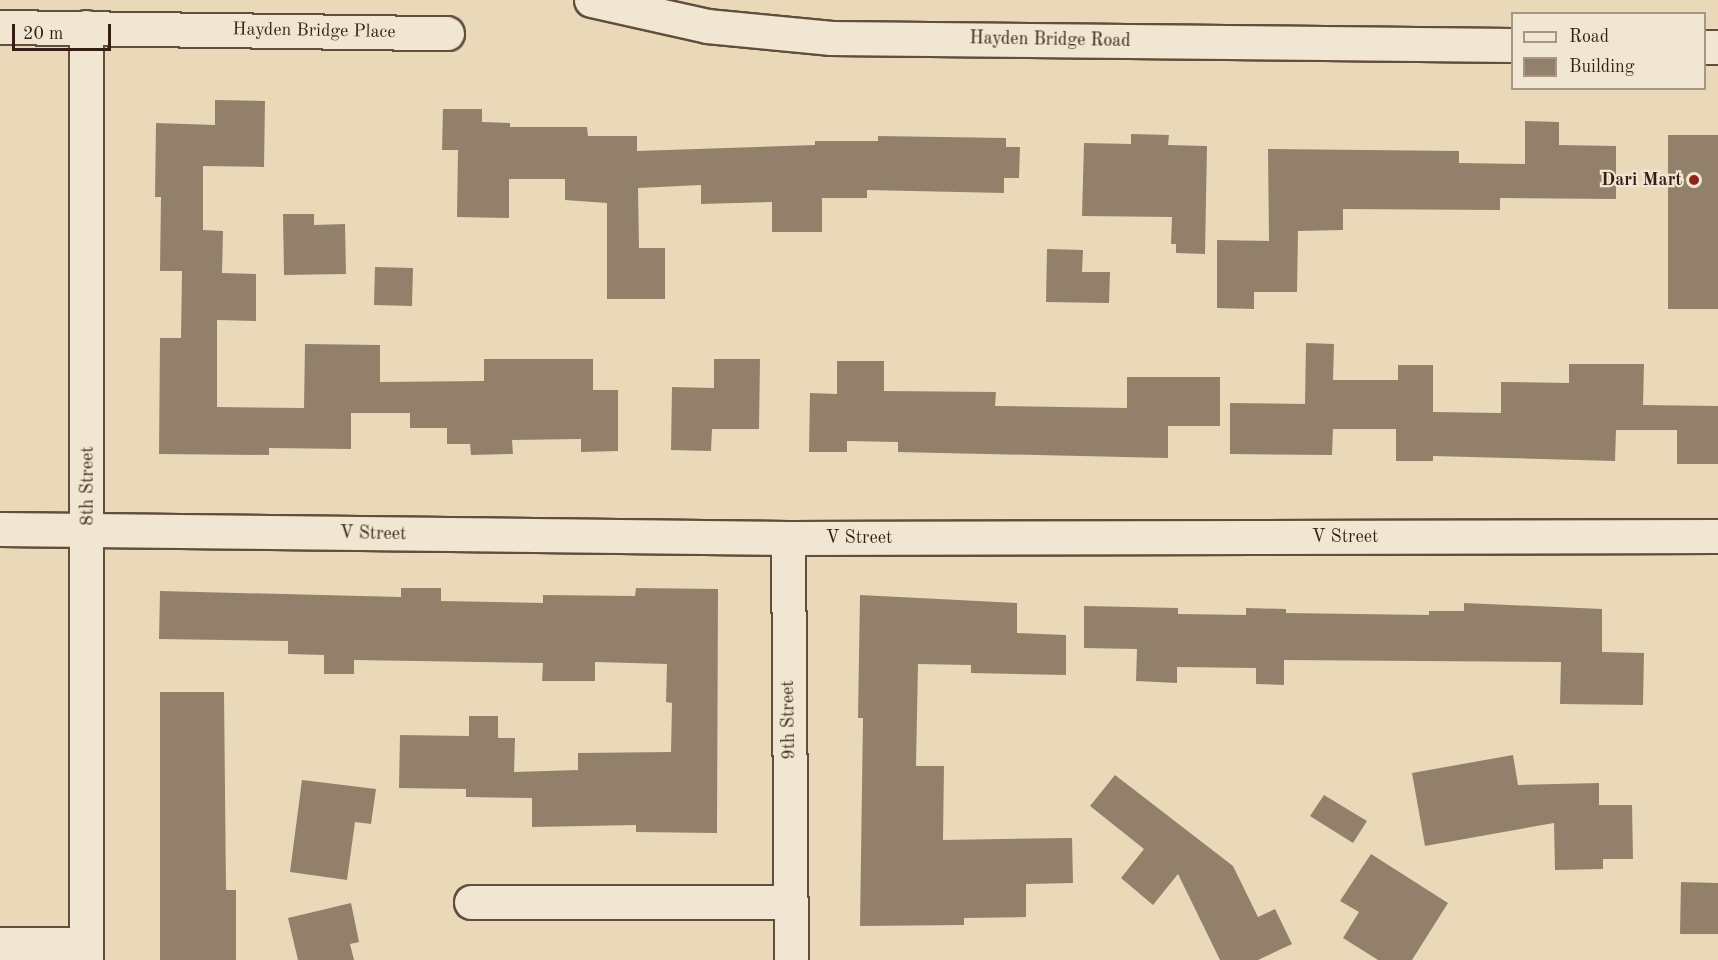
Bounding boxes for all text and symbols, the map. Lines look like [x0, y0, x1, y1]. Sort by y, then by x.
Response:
scale bar [15, 12, 114, 50]
legend [1511, 12, 1706, 90]
street label: Hayden Bridge Place [232, 19, 396, 43]
text: 20 m [23, 25, 63, 43]
street label: Hayden Bridge Road [969, 28, 1131, 52]
text: Road [1569, 28, 1609, 46]
text: Building [1569, 58, 1634, 76]
place label: Dari Mart [1601, 169, 1682, 191]
marker: Dari Mart [1687, 173, 1701, 187]
street label: 8th Street [77, 446, 99, 526]
street label: V Street [339, 523, 407, 545]
street label: V Street [1312, 526, 1378, 548]
street label: V Street [826, 527, 892, 549]
street label: 9th Street [778, 680, 800, 760]

